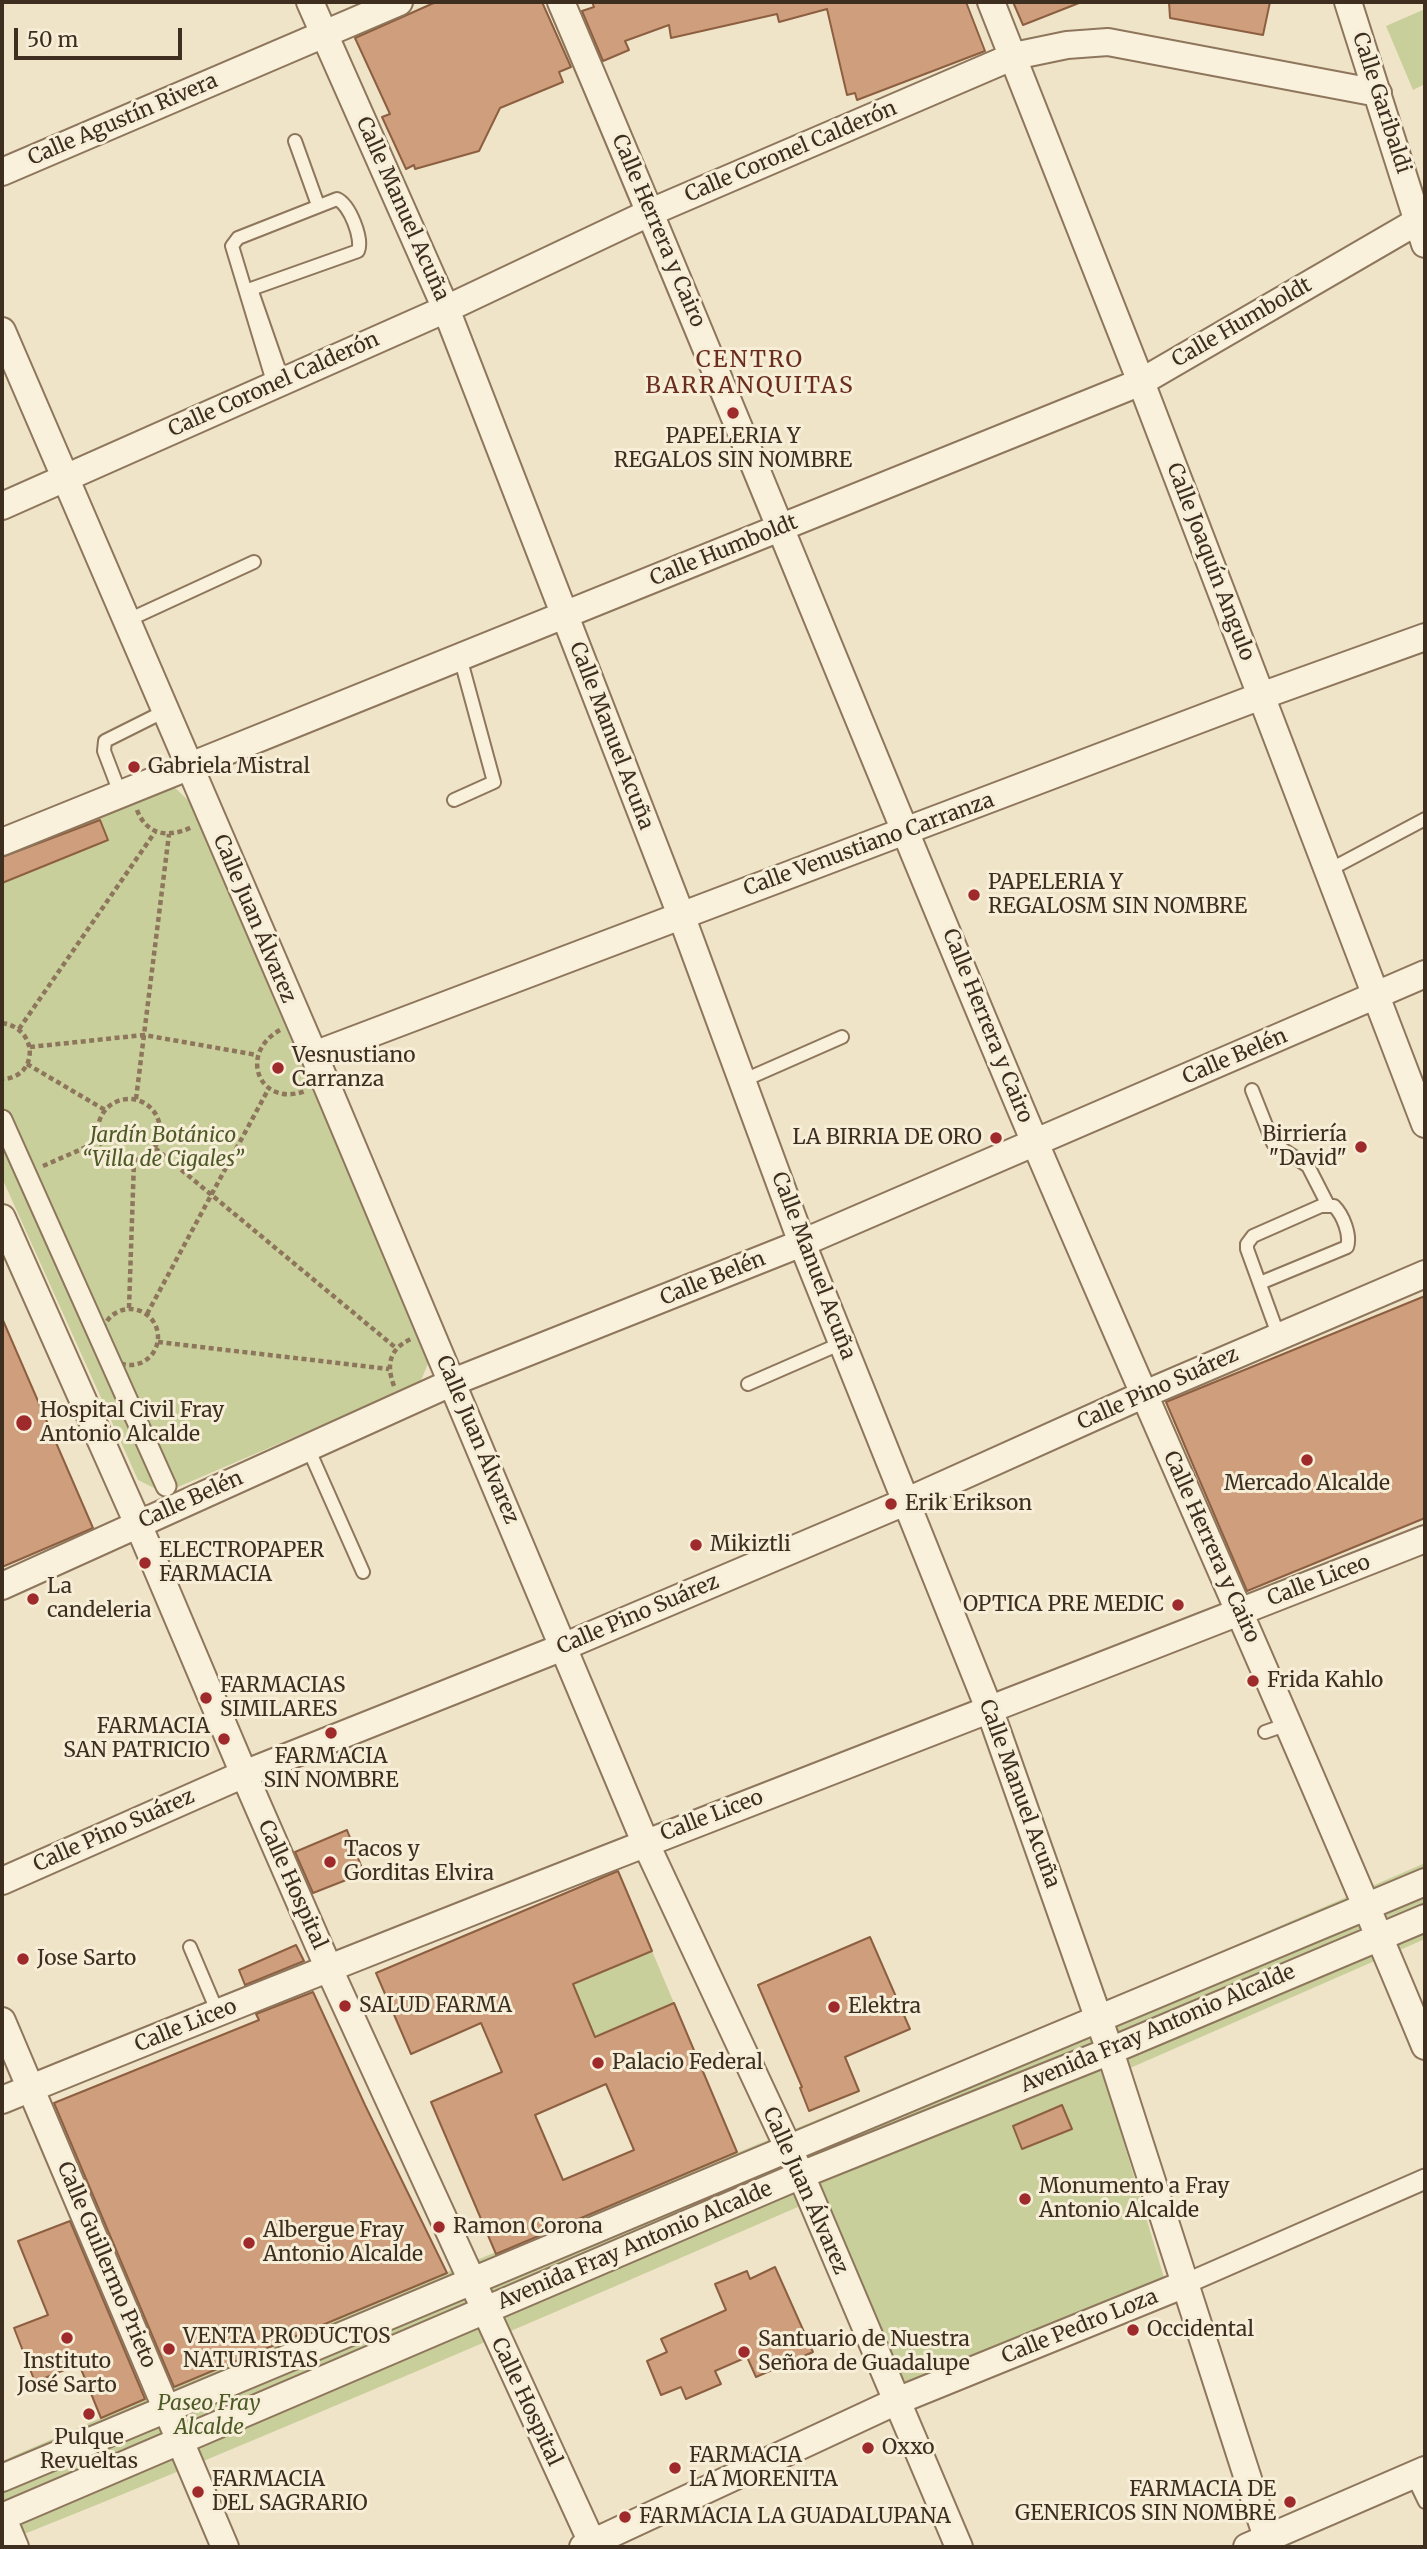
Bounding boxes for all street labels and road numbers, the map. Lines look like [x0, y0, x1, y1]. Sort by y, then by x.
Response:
street label: Calle Garibaldi [1346, 29, 1416, 177]
street label: Calle Agustín Rivera [24, 69, 222, 171]
street label: Calle Coronel Calderón [681, 96, 901, 208]
street label: Calle Manuel Acuña [350, 113, 454, 305]
street label: Calle Herrera y Cairo [606, 131, 710, 331]
street label: Calle Humboldt [1168, 273, 1316, 373]
street label: Calle Coronel Calderón [165, 327, 383, 443]
street label: Calle Joaquín Angulo [1161, 460, 1259, 664]
street label: Calle Humboldt [647, 510, 801, 592]
street label: Calle Manuel Acuña [564, 639, 658, 833]
street label: Calle Venustiano Carranza [740, 788, 998, 902]
street label: Calle Juan Álvarez [207, 831, 301, 1007]
street label: Calle Herrera y Cairo [937, 925, 1037, 1127]
street label: Calle Belén [1179, 1024, 1291, 1090]
street label: Calle Manuel Acuña [766, 1169, 860, 1363]
street label: Calle Belén [657, 1247, 769, 1311]
street label: Calle Pino Suárez [1074, 1342, 1242, 1436]
street label: Calle Juan Álvarez [430, 1352, 524, 1528]
street label: Calle Herrera y Cairo [1157, 1447, 1265, 1647]
street label: Calle Belén [135, 1466, 247, 1534]
street label: Calle Liceo [1264, 1550, 1374, 1612]
street label: Calle Pino Suárez [553, 1570, 723, 1660]
street label: Calle Manuel Acuña [973, 1696, 1065, 1892]
street label: Calle Pino Suárez [30, 1784, 198, 1878]
street label: Calle Liceo [657, 1785, 767, 1847]
street label: Calle Hospital [252, 1817, 332, 1953]
street label: Avenida Fray Antonio Alcalde [1017, 1960, 1299, 2098]
street label: Calle Liceo [131, 1994, 241, 2058]
street label: Calle Juan Álvarez [757, 2104, 853, 2278]
street label: Calle Guillermo Prieto [51, 2158, 161, 2372]
street label: Avenida Fray Antonio Alcalde [494, 2177, 776, 2315]
street label: Calle Pedro Loza [998, 2284, 1162, 2370]
street label: Calle Hospital [485, 2334, 567, 2470]

